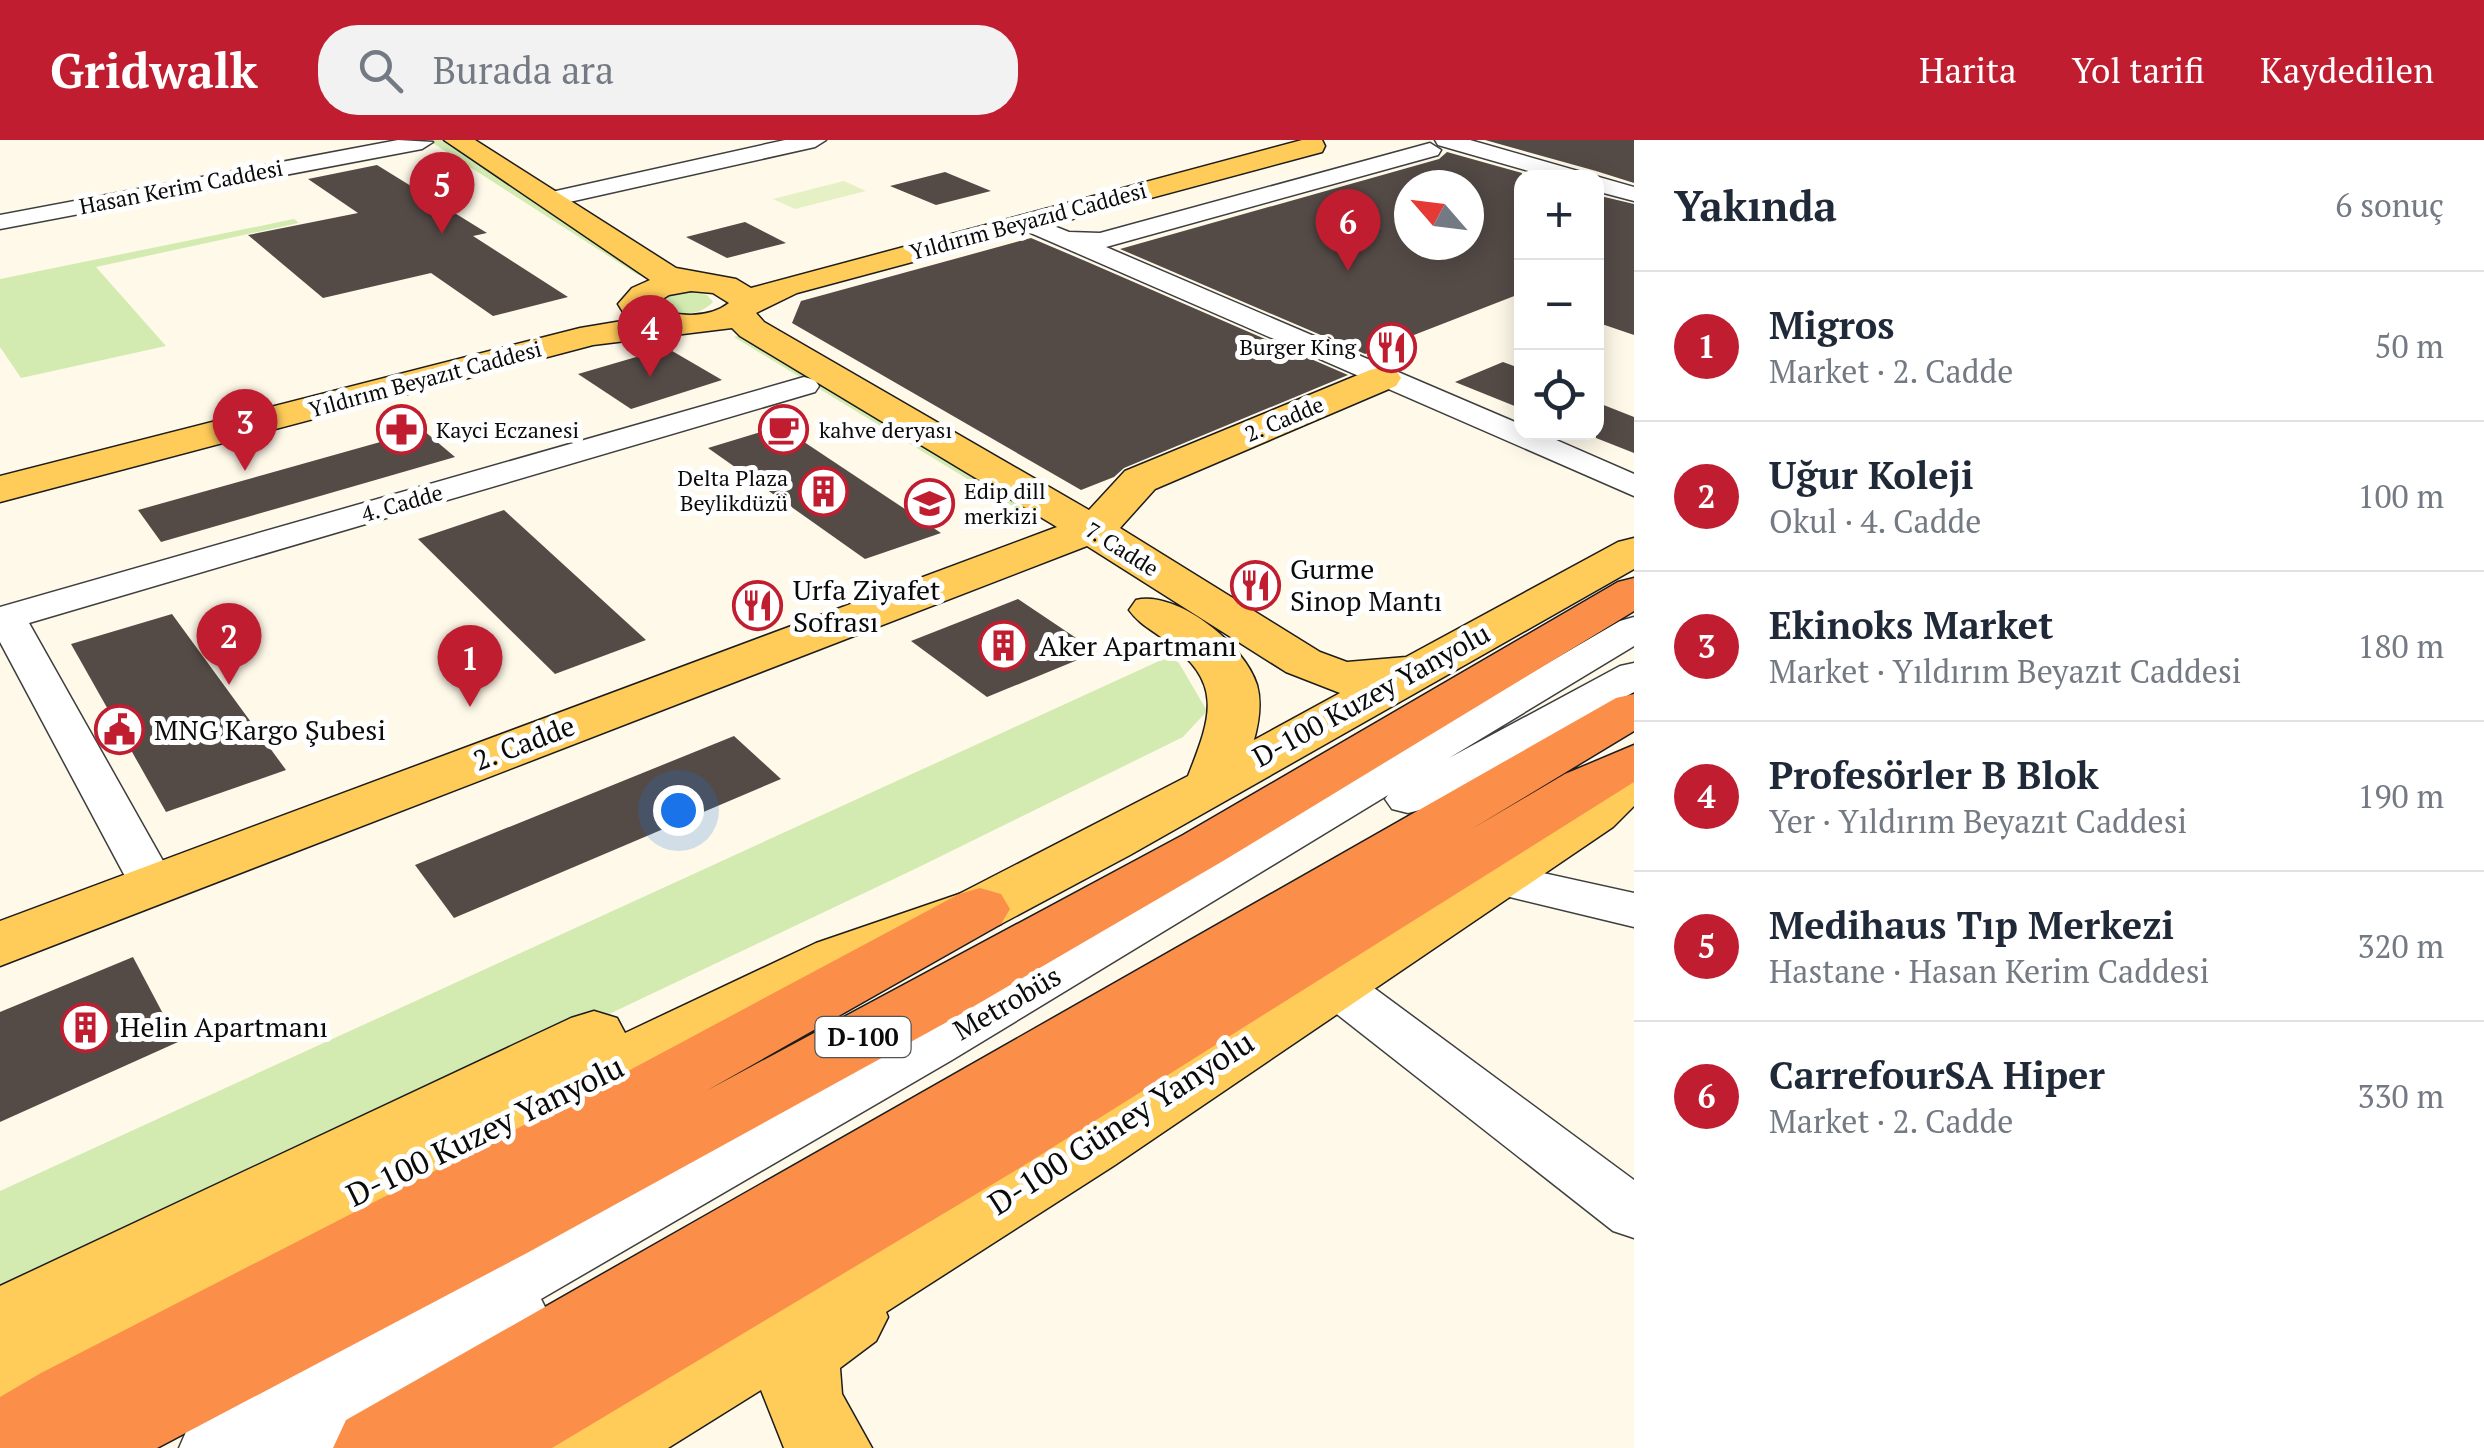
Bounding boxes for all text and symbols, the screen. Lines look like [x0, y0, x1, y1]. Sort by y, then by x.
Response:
search box [318, 25, 1018, 115]
text: Gridwalk [50, 38, 258, 102]
icon: search [353, 43, 408, 98]
text: Burada ara [433, 45, 614, 95]
text: Harita [1919, 47, 2017, 93]
text: Yol tarifi [2072, 47, 2205, 93]
text: Kaydedilen [2260, 47, 2434, 93]
pin: 5 [410, 152, 474, 234]
street label: Hasan Kerim Caddesi [77, 153, 285, 220]
north arrow [1394, 170, 1484, 260]
map controls [1514, 170, 1604, 440]
button: + [1514, 170, 1604, 260]
street label: Yıldırım Beyazıd Caddesi [906, 175, 1149, 266]
text: Yakında [1674, 177, 1837, 233]
text: 6 sonuç [2335, 184, 2444, 226]
pin: 6 [1316, 188, 1380, 271]
button: − [1514, 260, 1604, 350]
pin: 4 [618, 294, 682, 377]
text: Migros [1769, 300, 1895, 350]
restaurant icon: Burger King [1365, 321, 1417, 373]
text: 1 [1697, 325, 1716, 367]
text: 50 m [2374, 325, 2444, 367]
place label: Burger King [1239, 332, 1356, 361]
street label: Yıldırım Beyazıt Caddesi [305, 333, 544, 424]
button: locate [1514, 350, 1604, 440]
text: Market · 2. Cadde [1769, 350, 2013, 392]
pin: 3 [212, 388, 278, 471]
street label: 2. Cadde [1240, 389, 1328, 448]
pharmacy icon: Kayci Eczanesi [375, 404, 427, 456]
cafe icon: kahve deryası [758, 404, 810, 456]
place label: Kayci Eczanesi [436, 415, 579, 444]
place label: kahve deryası [819, 415, 952, 444]
text: Uğur Koleji [1769, 450, 1974, 500]
place label: Delta Plaza Beylikdüzü [677, 463, 788, 517]
building icon: Delta Plaza Beylikdüzü [797, 465, 849, 517]
text: 2 [1697, 475, 1716, 517]
text: 100 m [2357, 475, 2444, 517]
place label: Edip dill merkizi [964, 476, 1046, 530]
street label: 4. Cadde [358, 477, 446, 528]
school or university icon: Edip dill merkizi [903, 478, 955, 530]
text: Okul · 4. Cadde [1769, 500, 1981, 542]
street label: 7. Cadde [1080, 515, 1164, 582]
place label: Gurme Sinop Mantı [1290, 550, 1442, 619]
restaurant icon: Gurme Sinop Mantı [1229, 559, 1281, 611]
place label: Urfa Ziyafet Sofrası [793, 571, 941, 640]
restaurant icon: Urfa Ziyafet Sofrası [732, 580, 784, 632]
text: Ekinoks Market [1769, 600, 2053, 650]
pin: 2 [196, 602, 262, 685]
street label: D-100 Kuzey Yanyolu [1246, 614, 1496, 775]
building icon: Aker Apartmanı [978, 620, 1030, 672]
pin: 1 [438, 624, 502, 707]
text: 3 [1697, 625, 1716, 667]
text: 180 m [2357, 625, 2444, 667]
place label: Aker Apartmanı [1039, 627, 1237, 664]
text: Market · Yıldırım Beyazıt Caddesi [1769, 650, 2241, 692]
public building icon: MNG Kargo Şubesi [93, 704, 145, 756]
street label: 2. Cadde [468, 706, 580, 779]
place label: MNG Kargo Şubesi [154, 711, 386, 748]
text: Profesörler B Blok [1769, 750, 2099, 800]
text: 4 [1697, 775, 1716, 817]
text: 190 m [2357, 775, 2444, 817]
your location [653, 785, 704, 836]
text: Yer · Yıldırım Beyazıt Caddesi [1769, 800, 2187, 842]
text: Medihaus Tıp Merkezi [1769, 900, 2174, 950]
text: 5 [1697, 925, 1716, 967]
text: 320 m [2357, 925, 2444, 967]
text: Hastane · Hasan Kerim Caddesi [1769, 950, 2209, 992]
street label: Metrobüs [946, 957, 1067, 1048]
building icon: Helin Apartmanı [59, 1001, 111, 1053]
place label: Helin Apartmanı [120, 1008, 328, 1045]
road number: D-100 [816, 1017, 910, 1057]
street label: D-100 Güney Yanyolu [980, 1021, 1261, 1224]
street label: D-100 Kuzey Yanyolu [339, 1045, 630, 1215]
text: CarrefourSA Hiper [1769, 1050, 2105, 1100]
text: 6 [1697, 1075, 1716, 1117]
text: 330 m [2357, 1075, 2444, 1117]
text: Market · 2. Cadde [1769, 1100, 2013, 1142]

